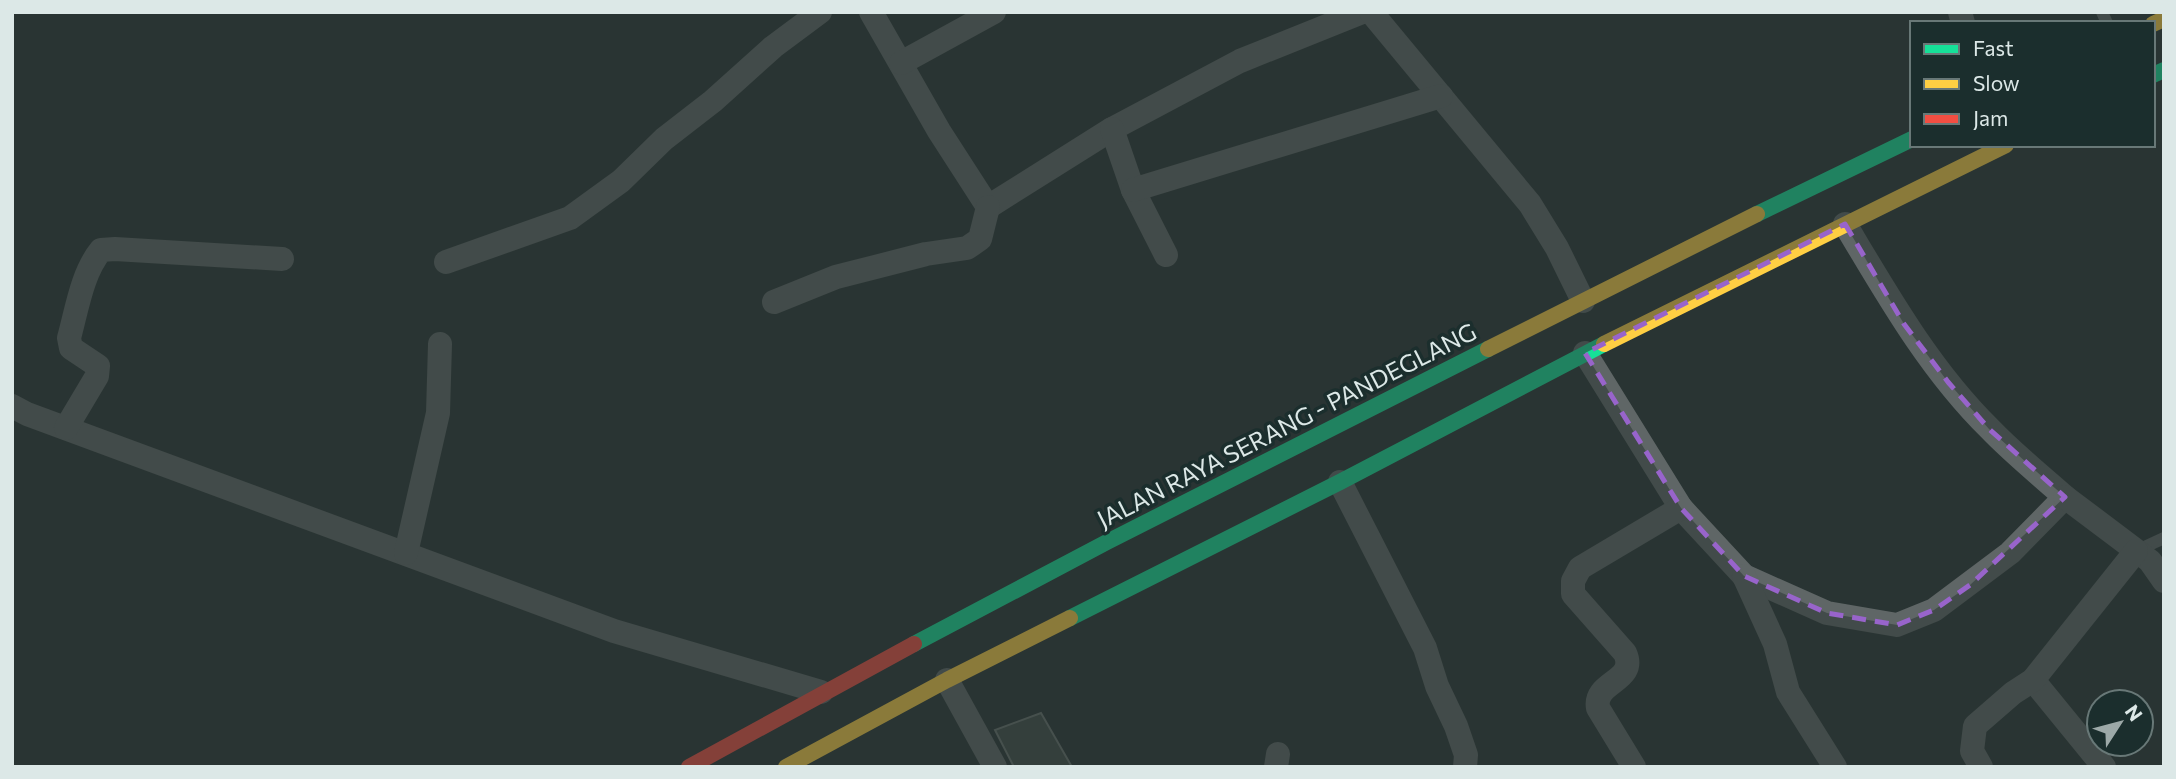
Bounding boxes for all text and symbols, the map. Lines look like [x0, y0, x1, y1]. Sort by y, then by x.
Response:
legend [1910, 21, 2155, 147]
text: Fast [1973, 35, 2014, 60]
text: Slow [1973, 70, 2020, 95]
text: Jam [1973, 105, 2008, 130]
street label: JALAN RAYA SERANG - PANDEGLANG [1092, 316, 1481, 533]
north arrow [2085, 688, 2155, 758]
text: N [2121, 700, 2148, 725]

